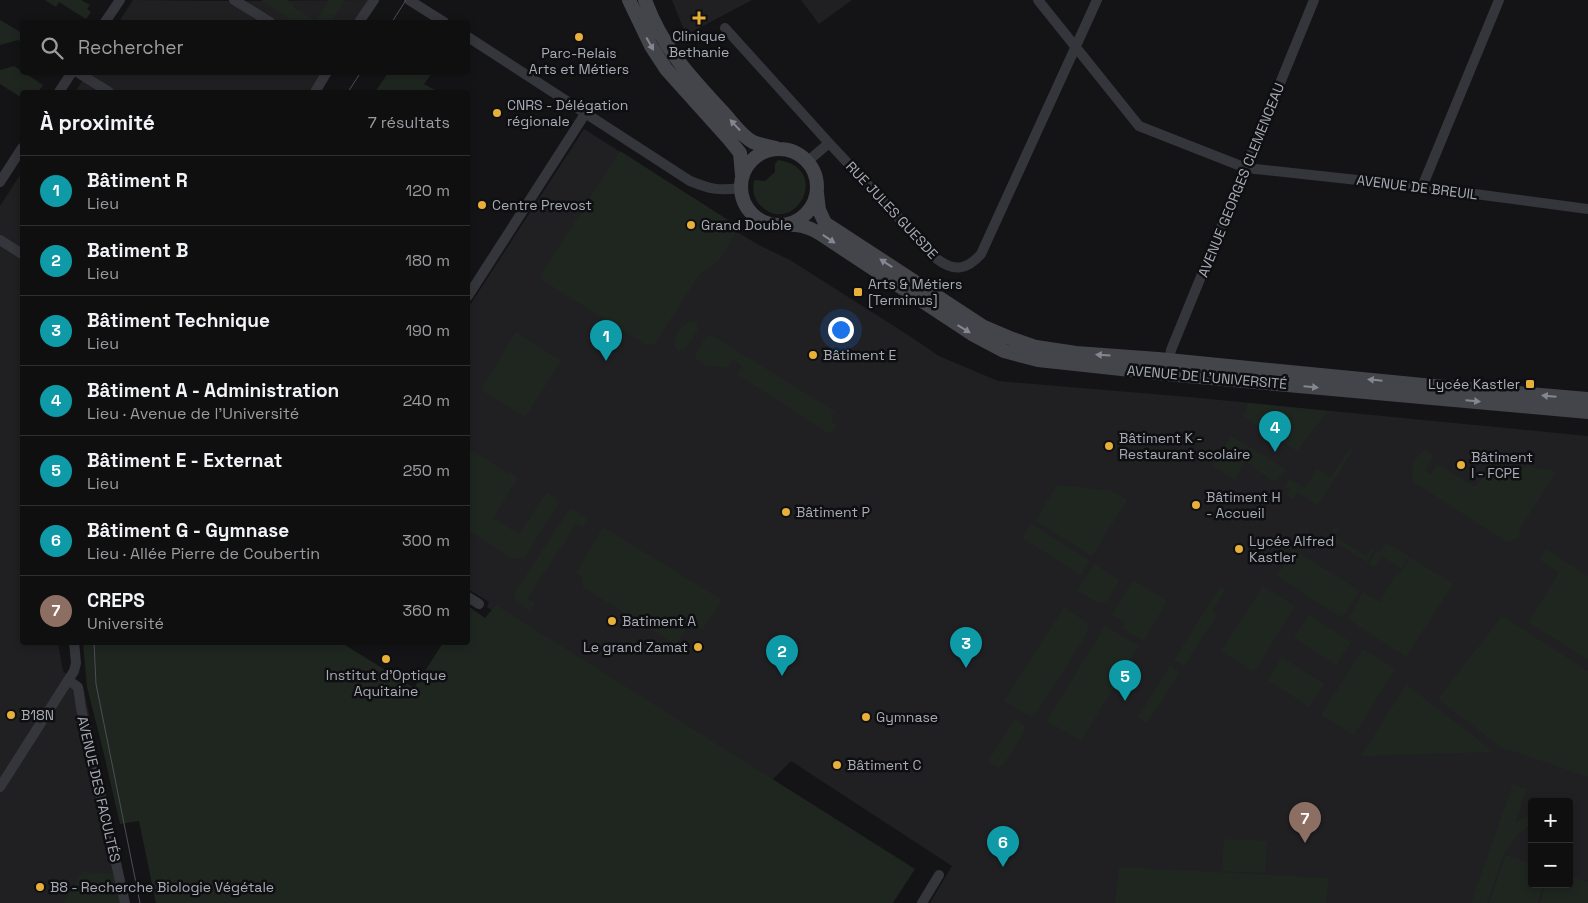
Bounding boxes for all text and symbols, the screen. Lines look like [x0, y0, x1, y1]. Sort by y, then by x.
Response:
marker: Clinique Bethanie [692, 11, 706, 25]
search box [20, 20, 470, 75]
place label: Clinique Bethanie [669, 27, 729, 61]
marker: Parc-Relais Arts et Métiers [573, 31, 585, 43]
icon: search [38, 34, 66, 62]
text: Rechercher [78, 35, 184, 60]
one-way arrow [646, 37, 655, 51]
place label: Parc-Relais Arts et Métiers [529, 44, 629, 78]
street label: AVENUE GEORGES CLEMENCEAU [1194, 80, 1288, 280]
place label: CNRS - Délégation régionale [507, 96, 628, 130]
marker: CNRS - Délégation régionale [491, 107, 503, 119]
text: À proximité [40, 109, 155, 136]
text: 7 résultats [368, 112, 450, 133]
one-way arrow [729, 120, 741, 132]
street label: RUE JULES GUESDE [842, 157, 942, 263]
text: Bâtiment R [87, 168, 188, 193]
street label: AVENUE DE BREUIL [1355, 171, 1479, 203]
text: 1 [52, 180, 60, 201]
text: 120 m [406, 180, 450, 201]
text: Lieu [87, 193, 119, 214]
place label: Centre Prevost [492, 196, 592, 214]
marker: Centre Prevost [476, 199, 488, 211]
place label: Grand Double [701, 216, 792, 234]
marker: Grand Double [685, 219, 697, 231]
one-way arrow [822, 235, 835, 244]
text: Batiment B [87, 238, 188, 263]
text: 2 [51, 250, 61, 271]
text: 180 m [405, 250, 450, 271]
one-way arrow [880, 259, 893, 268]
text: Lieu [87, 263, 119, 284]
place label: Arts & Métiers [Terminus] [868, 275, 962, 309]
marker: Arts & Métiers [Terminus] [852, 286, 864, 298]
text: Bâtiment Technique [87, 308, 270, 333]
your location [828, 317, 854, 343]
text: 3 [51, 320, 61, 341]
text: 190 m [405, 320, 450, 341]
pin: 1 [590, 320, 622, 361]
one-way arrow [957, 325, 970, 334]
text: Lieu [87, 333, 119, 354]
place label: Bâtiment E [823, 346, 896, 364]
marker: Bâtiment E [807, 349, 819, 361]
one-way arrow [1095, 350, 1111, 358]
street label: AVENUE DE L'UNIVERSITÉ [1126, 361, 1288, 393]
place label: Lycée Kastler [1428, 375, 1520, 393]
one-way arrow [1367, 376, 1383, 384]
text: Bâtiment A - Administration [87, 378, 339, 403]
marker: Lycée Kastler [1524, 378, 1536, 390]
one-way arrow [1303, 383, 1319, 391]
text: 4 [51, 390, 61, 411]
text: 240 m [403, 390, 450, 411]
one-way arrow [1540, 391, 1556, 399]
one-way arrow [1465, 398, 1481, 406]
text: Lieu · Avenue de l'Université [87, 403, 299, 424]
pin: 4 [1259, 411, 1291, 452]
place label: Bâtiment K - Restaurant scolaire [1119, 429, 1250, 463]
marker: Bâtiment K - Restaurant scolaire [1103, 440, 1115, 452]
text: Bâtiment E - Externat [87, 448, 282, 473]
place label: Bâtiment I - FCPE [1471, 448, 1533, 482]
marker: Bâtiment I - FCPE [1455, 459, 1467, 471]
text: 5 [51, 460, 61, 481]
text: 250 m [403, 460, 450, 481]
text: Lieu [87, 473, 119, 494]
place label: Bâtiment H - Accueil [1206, 488, 1281, 522]
marker: Bâtiment H - Accueil [1190, 499, 1202, 511]
place label: Bâtiment P [796, 503, 870, 521]
marker: Bâtiment P [780, 506, 792, 518]
text: Bâtiment G - Gymnase [87, 518, 289, 543]
text: 6 [51, 530, 61, 551]
text: 300 m [402, 530, 450, 551]
place label: Lycée Alfred Kastler [1249, 532, 1334, 566]
text: Lieu · Allée Pierre de Coubertin [87, 543, 320, 564]
marker: Lycée Alfred Kastler [1233, 543, 1245, 555]
text: CREPS [87, 588, 145, 613]
text: 7 [52, 600, 60, 621]
text: 360 m [402, 600, 450, 621]
place label: Batiment A [622, 612, 696, 630]
text: Université [87, 613, 164, 634]
marker: Batiment A [606, 615, 618, 627]
pin: 3 [950, 627, 982, 668]
pin: 2 [766, 635, 798, 676]
place label: Le grand Zamat [583, 638, 688, 656]
marker: Le grand Zamat [692, 641, 704, 653]
marker: Institut d'Optique Aquitaine [380, 653, 392, 665]
pin: 5 [1109, 660, 1141, 701]
place label: Institut d'Optique Aquitaine [326, 666, 446, 700]
place label: B18N [21, 706, 54, 724]
place label: Gymnase [876, 708, 938, 726]
marker: B18N [5, 709, 17, 721]
marker: Gymnase [860, 711, 872, 723]
street label: AVENUE DES FACULTÉS [73, 714, 125, 864]
place label: Bâtiment C [847, 756, 921, 774]
marker: Bâtiment C [831, 759, 843, 771]
map controls [1528, 798, 1573, 888]
button: + [1528, 798, 1573, 843]
pin: 7 [1289, 802, 1321, 843]
pin: 6 [987, 826, 1019, 867]
button: − [1528, 843, 1573, 888]
place label: B8 - Recherche Biologie Végétale [50, 878, 274, 896]
marker: B8 - Recherche Biologie Végétale [34, 881, 46, 893]

